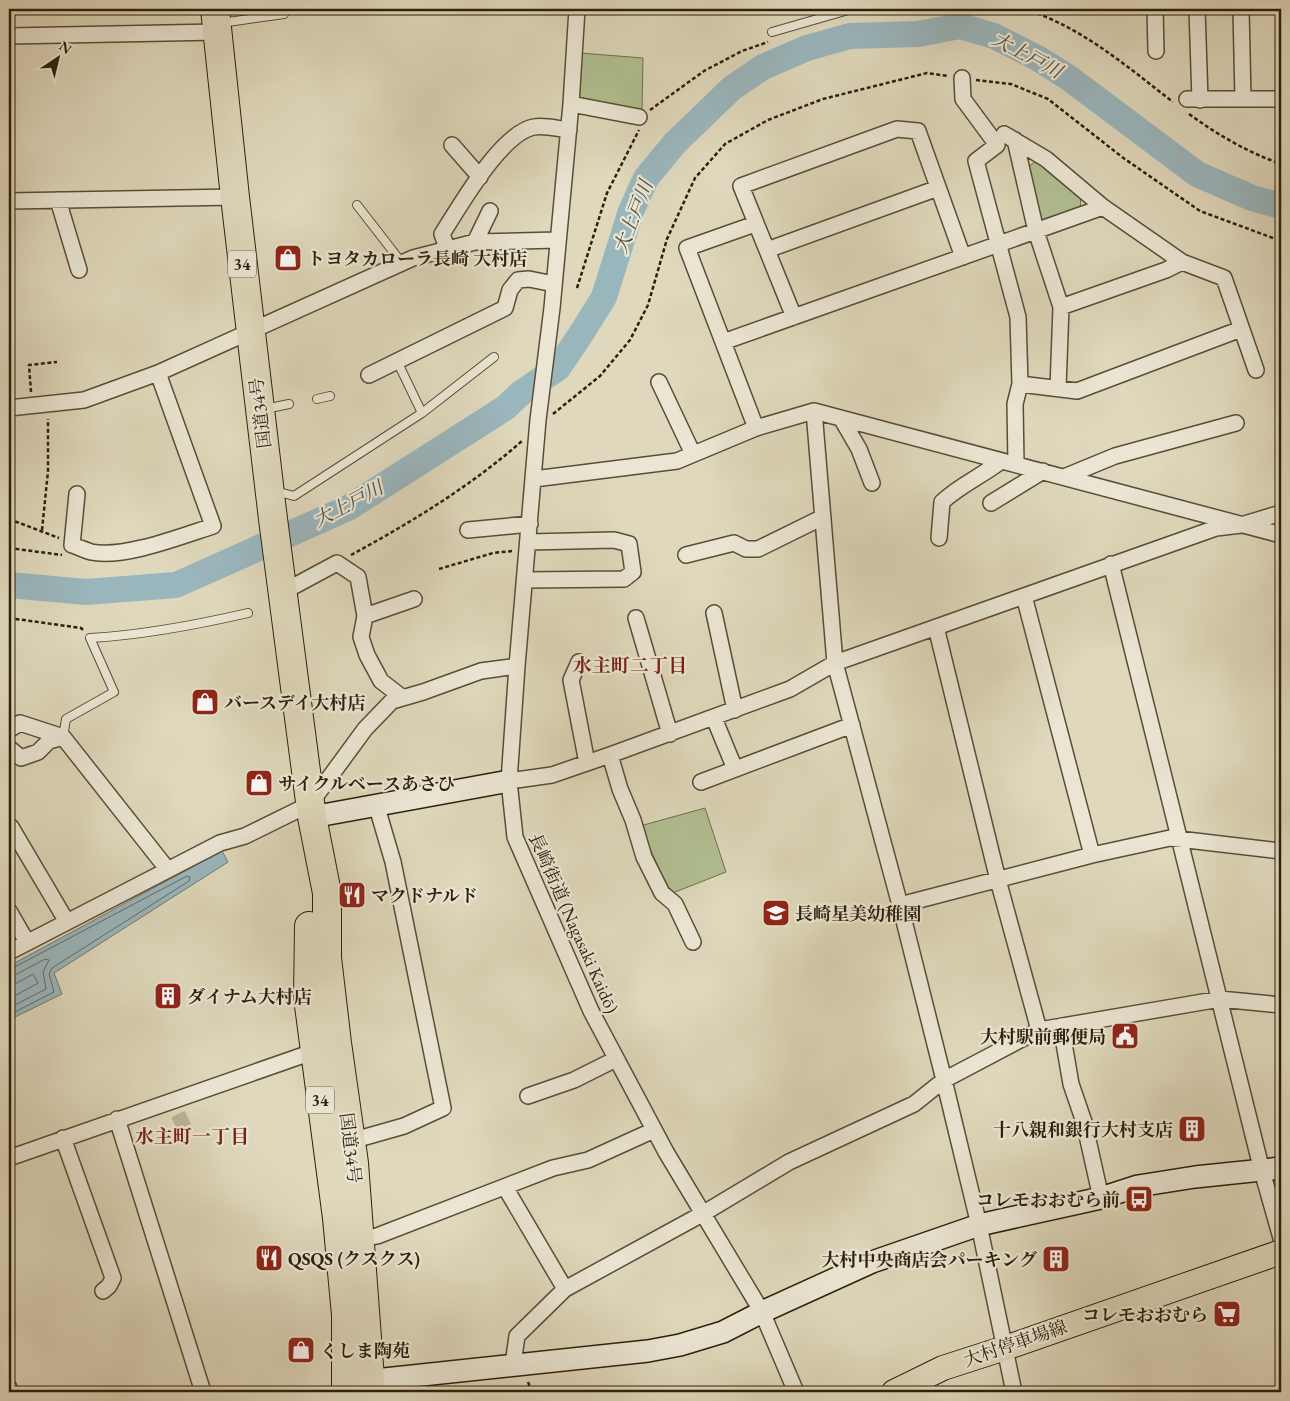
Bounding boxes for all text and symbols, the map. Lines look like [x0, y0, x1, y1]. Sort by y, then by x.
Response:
water label: 大上戸川 [988, 26, 1068, 85]
north arrow [32, 32, 82, 82]
text: N [56, 37, 76, 58]
water label: 大上戸川 [608, 175, 659, 257]
shop icon: トヨタカローラ長崎 大村店 [273, 243, 303, 273]
place label: トヨタカローラ長崎 大村店 [307, 247, 527, 270]
road number: 34 [228, 250, 256, 278]
street label: 国道34号 [244, 376, 276, 450]
water label: 大上戸川 [309, 474, 389, 533]
district label: 水主町二丁目 [573, 653, 687, 678]
shop icon: バースデイ大村店 [190, 687, 220, 717]
place label: バースデイ大村店 [224, 691, 365, 714]
shop icon: サイクルベースあさひ [244, 768, 274, 798]
place label: サイクルベースあさひ [278, 772, 455, 795]
street label: 長崎街道 (Nagasaki Kaidō) [524, 829, 624, 1017]
restaurant icon: マクドナルド [337, 880, 367, 910]
place label: マクドナルド [371, 884, 478, 907]
school or university icon: 長崎星美幼稚園 [761, 898, 791, 928]
place label: 長崎星美幼稚園 [795, 902, 921, 925]
building icon: ダイナム大村店 [153, 981, 183, 1011]
place label: ダイナム大村店 [187, 985, 312, 1008]
public building icon: 大村駅前郵便局 [1110, 1021, 1140, 1051]
place label: 大村駅前郵便局 [980, 1025, 1106, 1048]
road number: 34 [306, 1086, 334, 1114]
street label: 国道34号 [335, 1111, 367, 1185]
building icon: 十八親和銀行大村支店 [1177, 1114, 1207, 1144]
place label: 十八親和銀行大村支店 [993, 1118, 1173, 1141]
district label: 水主町一丁目 [135, 1124, 249, 1149]
bus stop icon: コレモおおむら前 [1124, 1184, 1154, 1214]
place label: コレモおおむら前 [976, 1188, 1120, 1211]
restaurant icon: QSQS (クスクス) [254, 1243, 284, 1273]
building icon: 大村中央商店会パーキング [1041, 1244, 1071, 1274]
place label: QSQS (クスクス) [288, 1247, 420, 1270]
place label: 大村中央商店会パーキング [822, 1248, 1037, 1271]
supermarket icon: コレモおおむら [1212, 1299, 1242, 1329]
place label: コレモおおむら [1082, 1303, 1208, 1326]
street label: 大村停車場線 [960, 1315, 1070, 1371]
shop icon: くしま陶苑 [286, 1335, 316, 1365]
place label: くしま陶苑 [320, 1339, 410, 1362]

